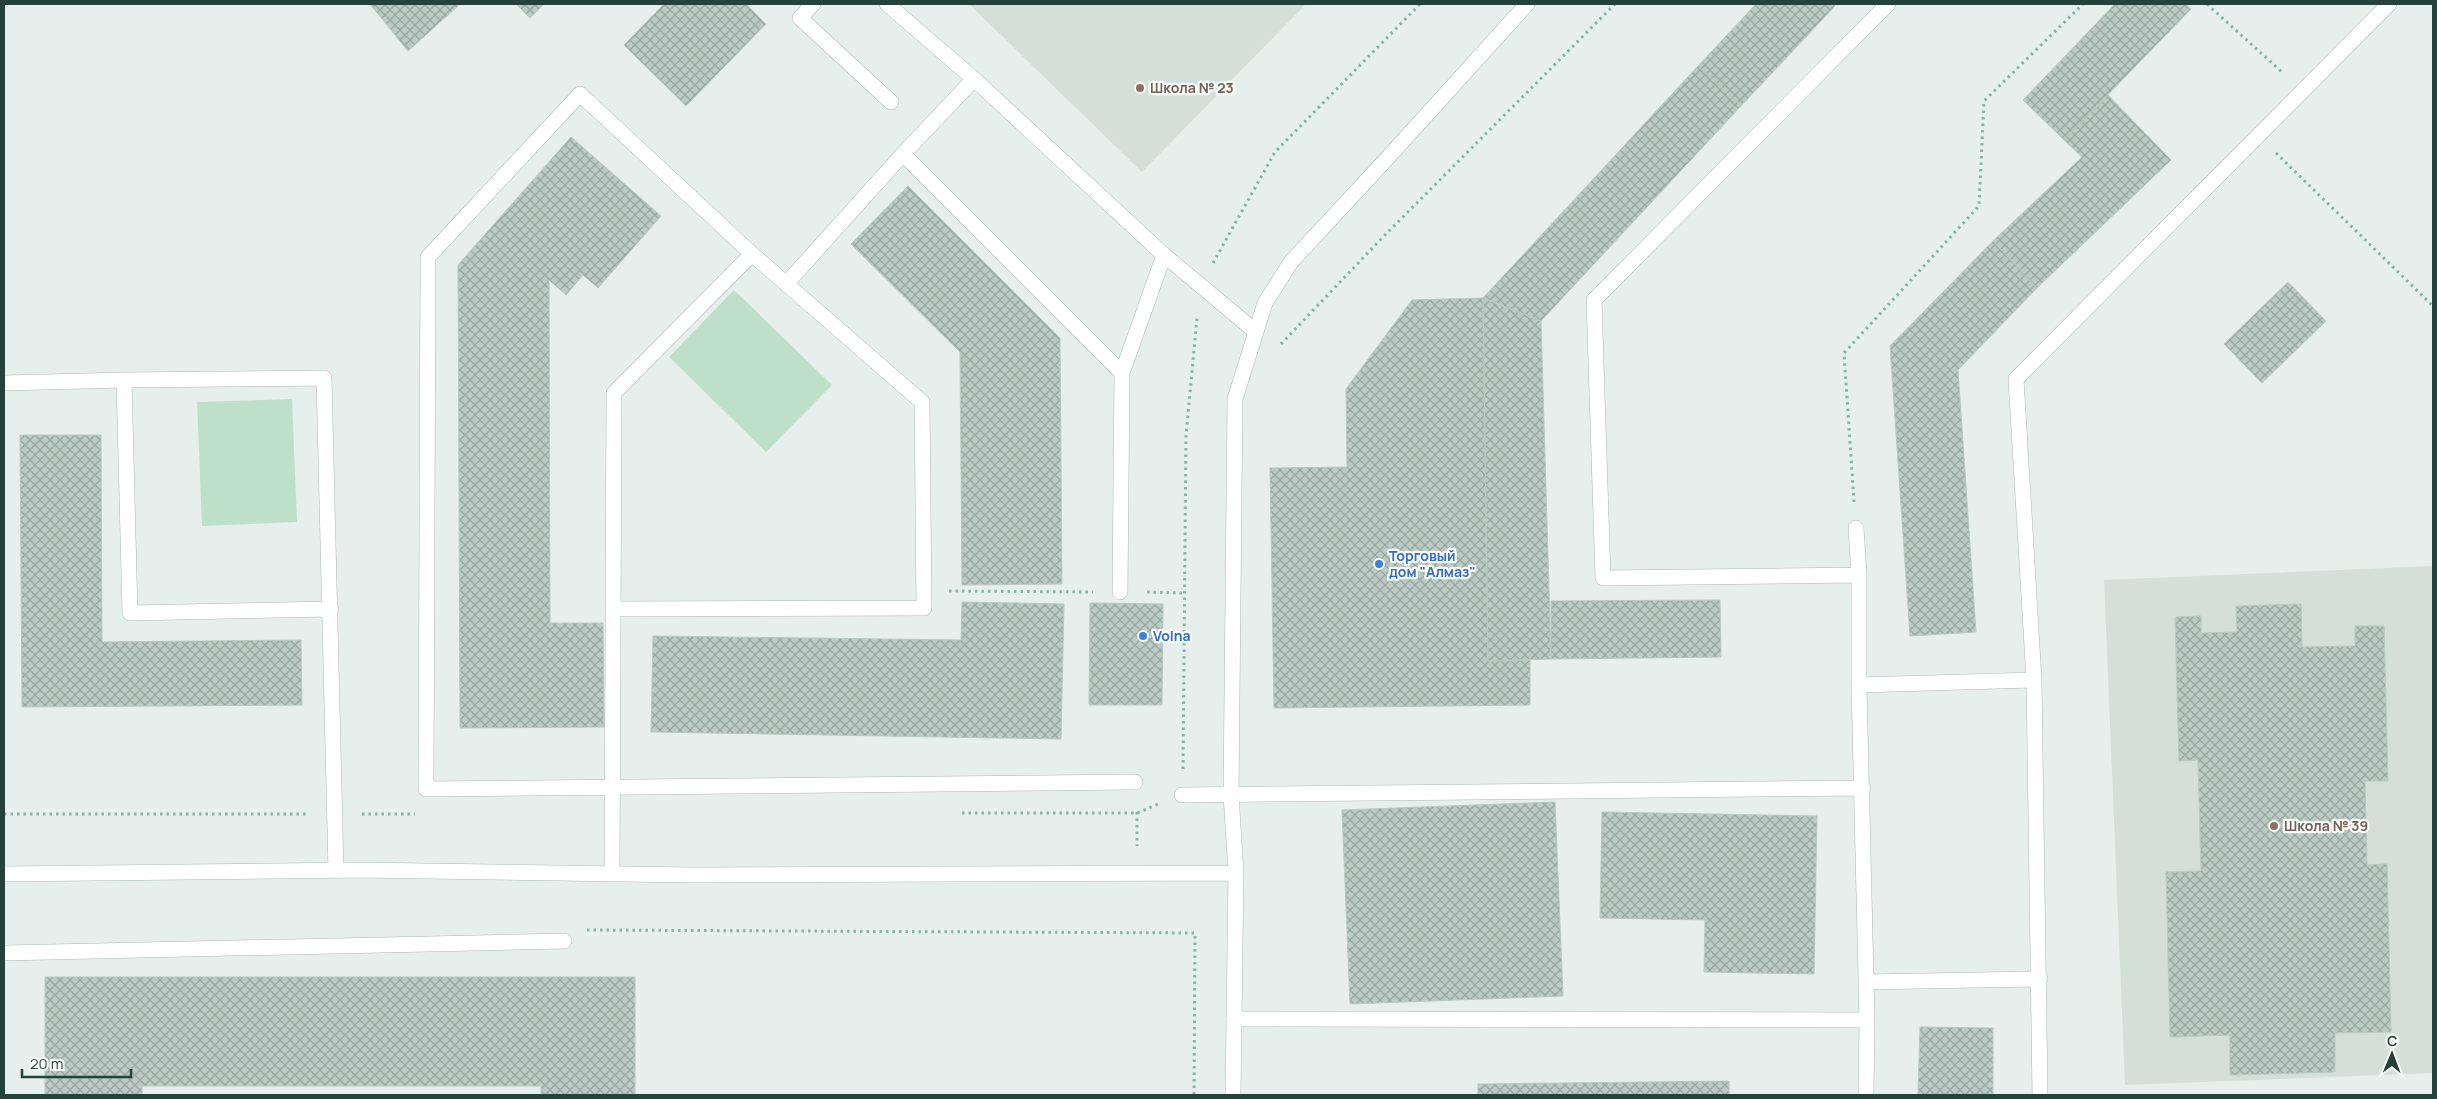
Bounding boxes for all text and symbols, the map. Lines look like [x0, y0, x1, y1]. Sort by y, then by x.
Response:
place label: Школа № 23 [1150, 78, 1234, 97]
marker: Школа № 23 [1134, 82, 1146, 94]
place label: Торговый дом "Алмаз" [1389, 546, 1476, 581]
marker: Торговый дом "Алмаз" [1373, 558, 1385, 570]
place label: Volna [1153, 626, 1191, 645]
marker: Volna [1137, 630, 1149, 642]
place label: Школа № 39 [2284, 816, 2368, 835]
marker: Школа № 39 [2268, 820, 2280, 832]
north arrow [2367, 1029, 2417, 1079]
text: С [2387, 1031, 2398, 1050]
scale bar [22, 1046, 131, 1078]
text: 20 m [30, 1053, 63, 1074]

